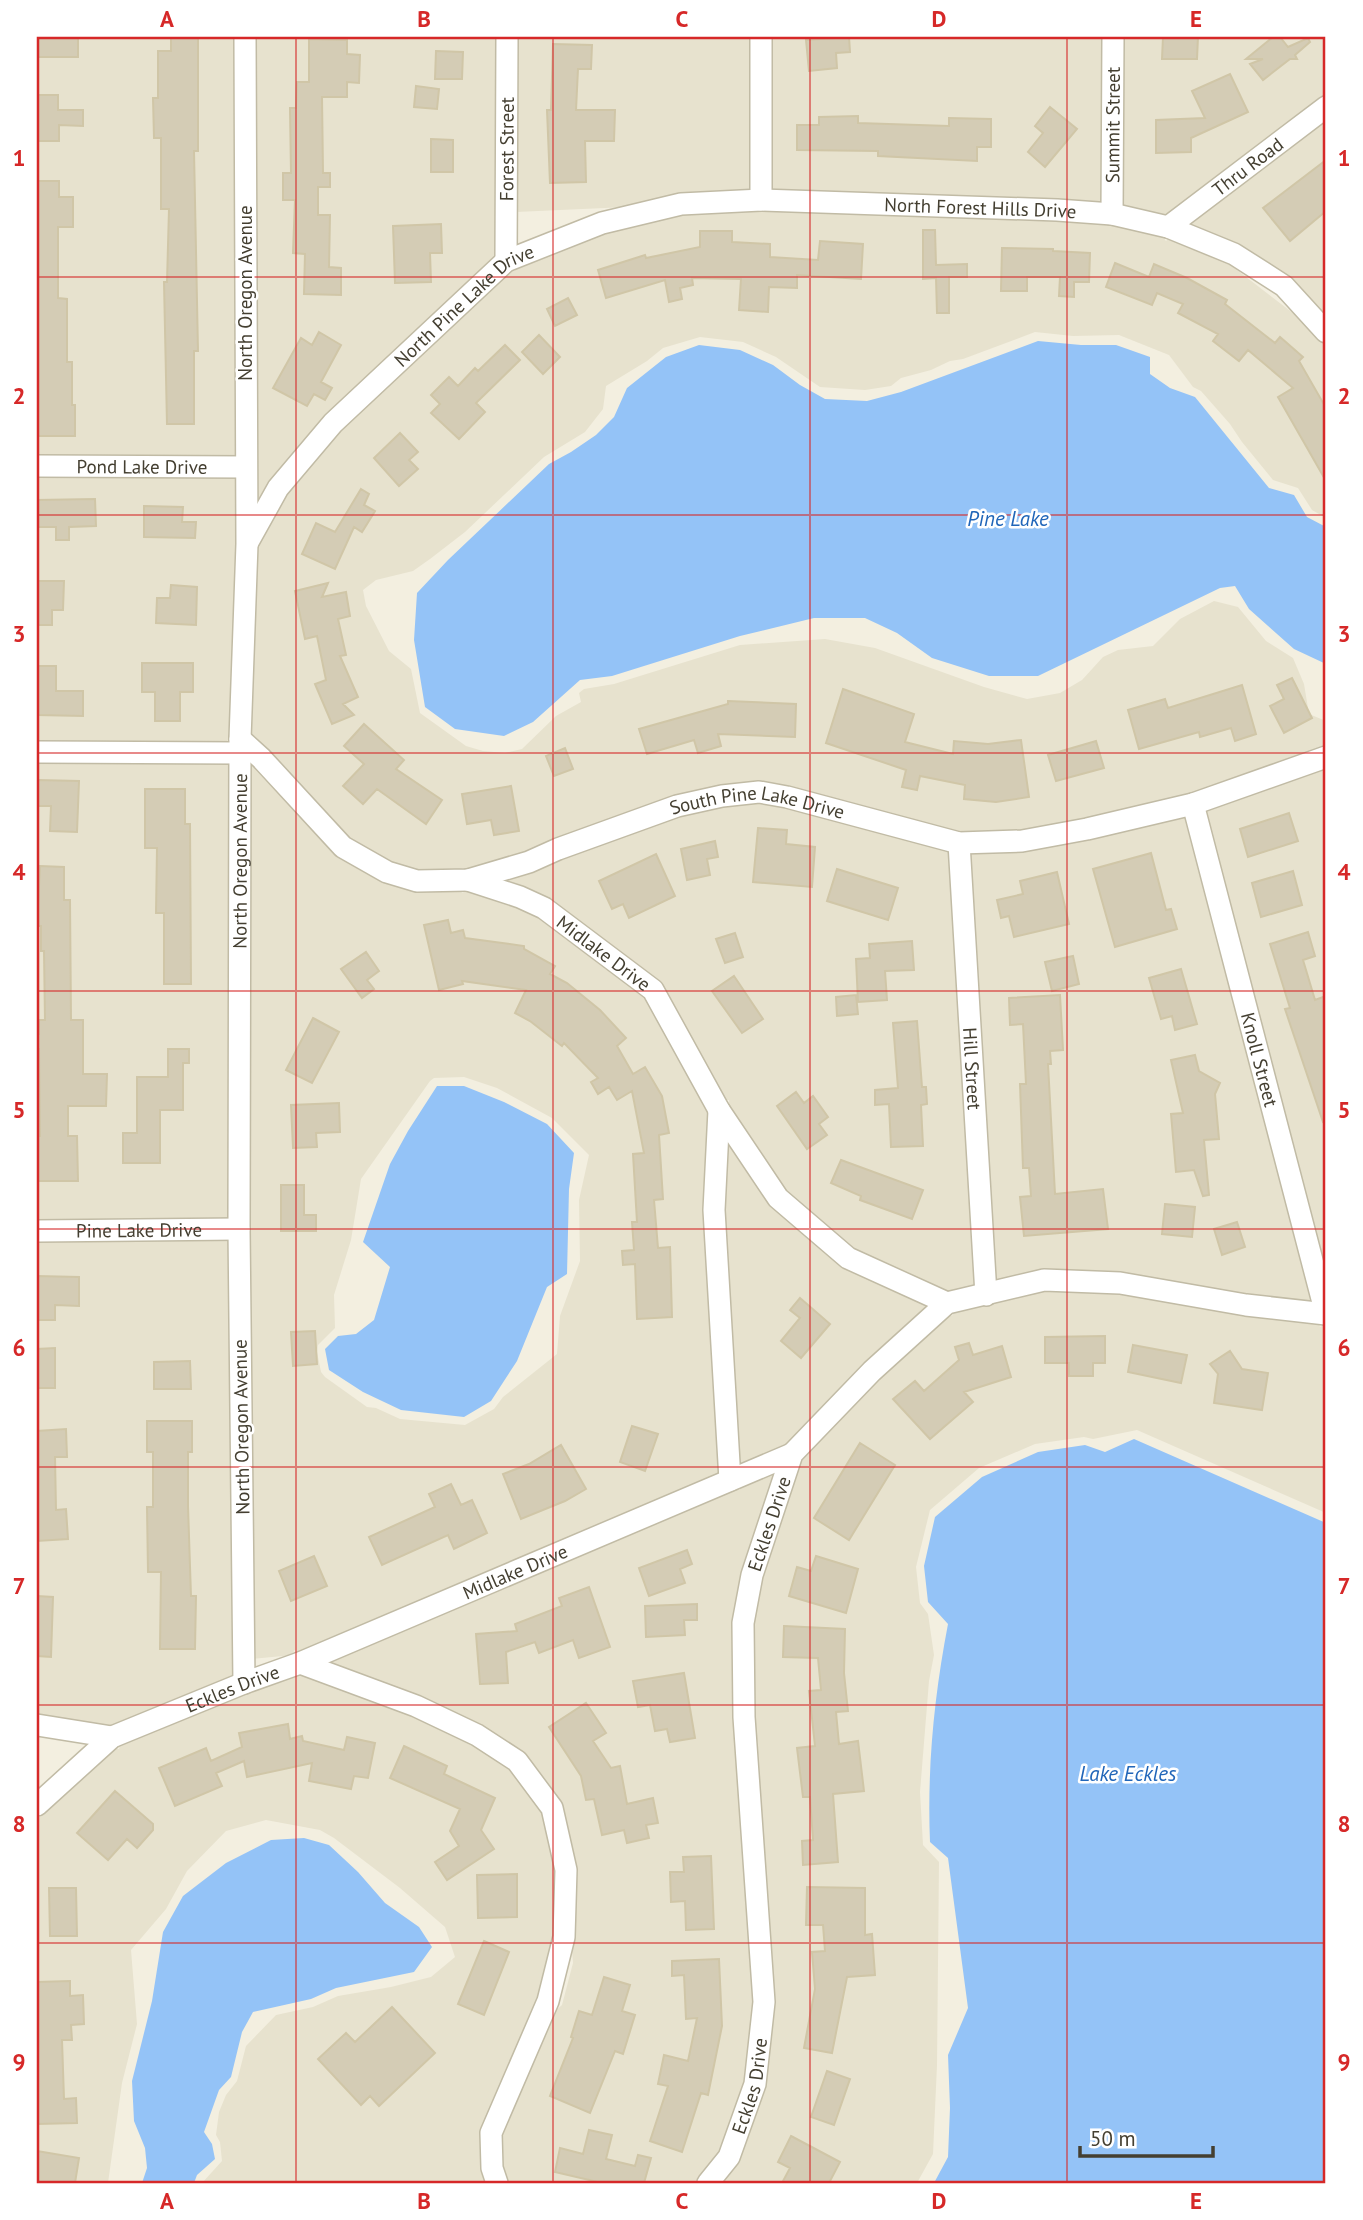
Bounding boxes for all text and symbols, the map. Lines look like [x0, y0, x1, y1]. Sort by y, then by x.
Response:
text: A [160, 4, 174, 33]
text: B [417, 4, 431, 33]
text: C [676, 4, 689, 33]
text: D [932, 4, 946, 33]
text: E [1190, 4, 1202, 33]
street label: Summit Street [1100, 66, 1125, 183]
street label: Forest Street [494, 96, 519, 201]
street label: Thru Road [1207, 132, 1288, 201]
text: 1 [12, 143, 26, 172]
text: 1 [1337, 143, 1351, 172]
street label: North Forest Hills Drive [884, 192, 1077, 223]
street label: North Oregon Avenue [233, 205, 257, 381]
street label: North Pine Lake Drive [389, 239, 537, 372]
text: 2 [12, 381, 26, 410]
text: 2 [1337, 381, 1351, 410]
street label: Pond Lake Drive [76, 454, 208, 479]
water label: Pine Lake [967, 505, 1049, 532]
text: 3 [12, 619, 26, 648]
text: 3 [1337, 619, 1351, 648]
street label: North Oregon Avenue [228, 773, 252, 949]
street label: South Pine Lake Drive [666, 780, 847, 824]
text: 4 [12, 857, 26, 886]
text: 4 [1337, 857, 1351, 886]
street label: Midlake Drive [552, 910, 656, 996]
street label: Knoll Street [1236, 1010, 1284, 1110]
street label: Hill Street [958, 1027, 987, 1111]
text: 5 [12, 1095, 26, 1124]
text: 5 [1337, 1095, 1351, 1124]
street label: Pine Lake Drive [76, 1217, 202, 1243]
text: 6 [12, 1333, 26, 1362]
text: 6 [1337, 1333, 1351, 1362]
street label: North Oregon Avenue [227, 1339, 255, 1515]
street label: Eckles Drive [742, 1473, 796, 1574]
street label: Midlake Drive [459, 1539, 571, 1604]
text: 7 [12, 1571, 26, 1600]
text: 7 [1337, 1571, 1351, 1600]
street label: Eckles Drive [182, 1659, 282, 1718]
water label: Lake Eckles [1080, 1760, 1177, 1787]
text: 8 [12, 1809, 26, 1838]
text: 8 [1337, 1809, 1351, 1838]
street label: Eckles Drive [726, 2036, 772, 2137]
text: 9 [12, 2047, 26, 2076]
text: 9 [1337, 2047, 1351, 2076]
scale bar [1080, 2115, 1212, 2159]
text: 50 m [1090, 2125, 1136, 2152]
text: A [160, 2186, 174, 2215]
text: B [417, 2186, 431, 2215]
text: C [676, 2186, 689, 2215]
text: D [932, 2186, 946, 2215]
text: E [1190, 2186, 1202, 2215]

